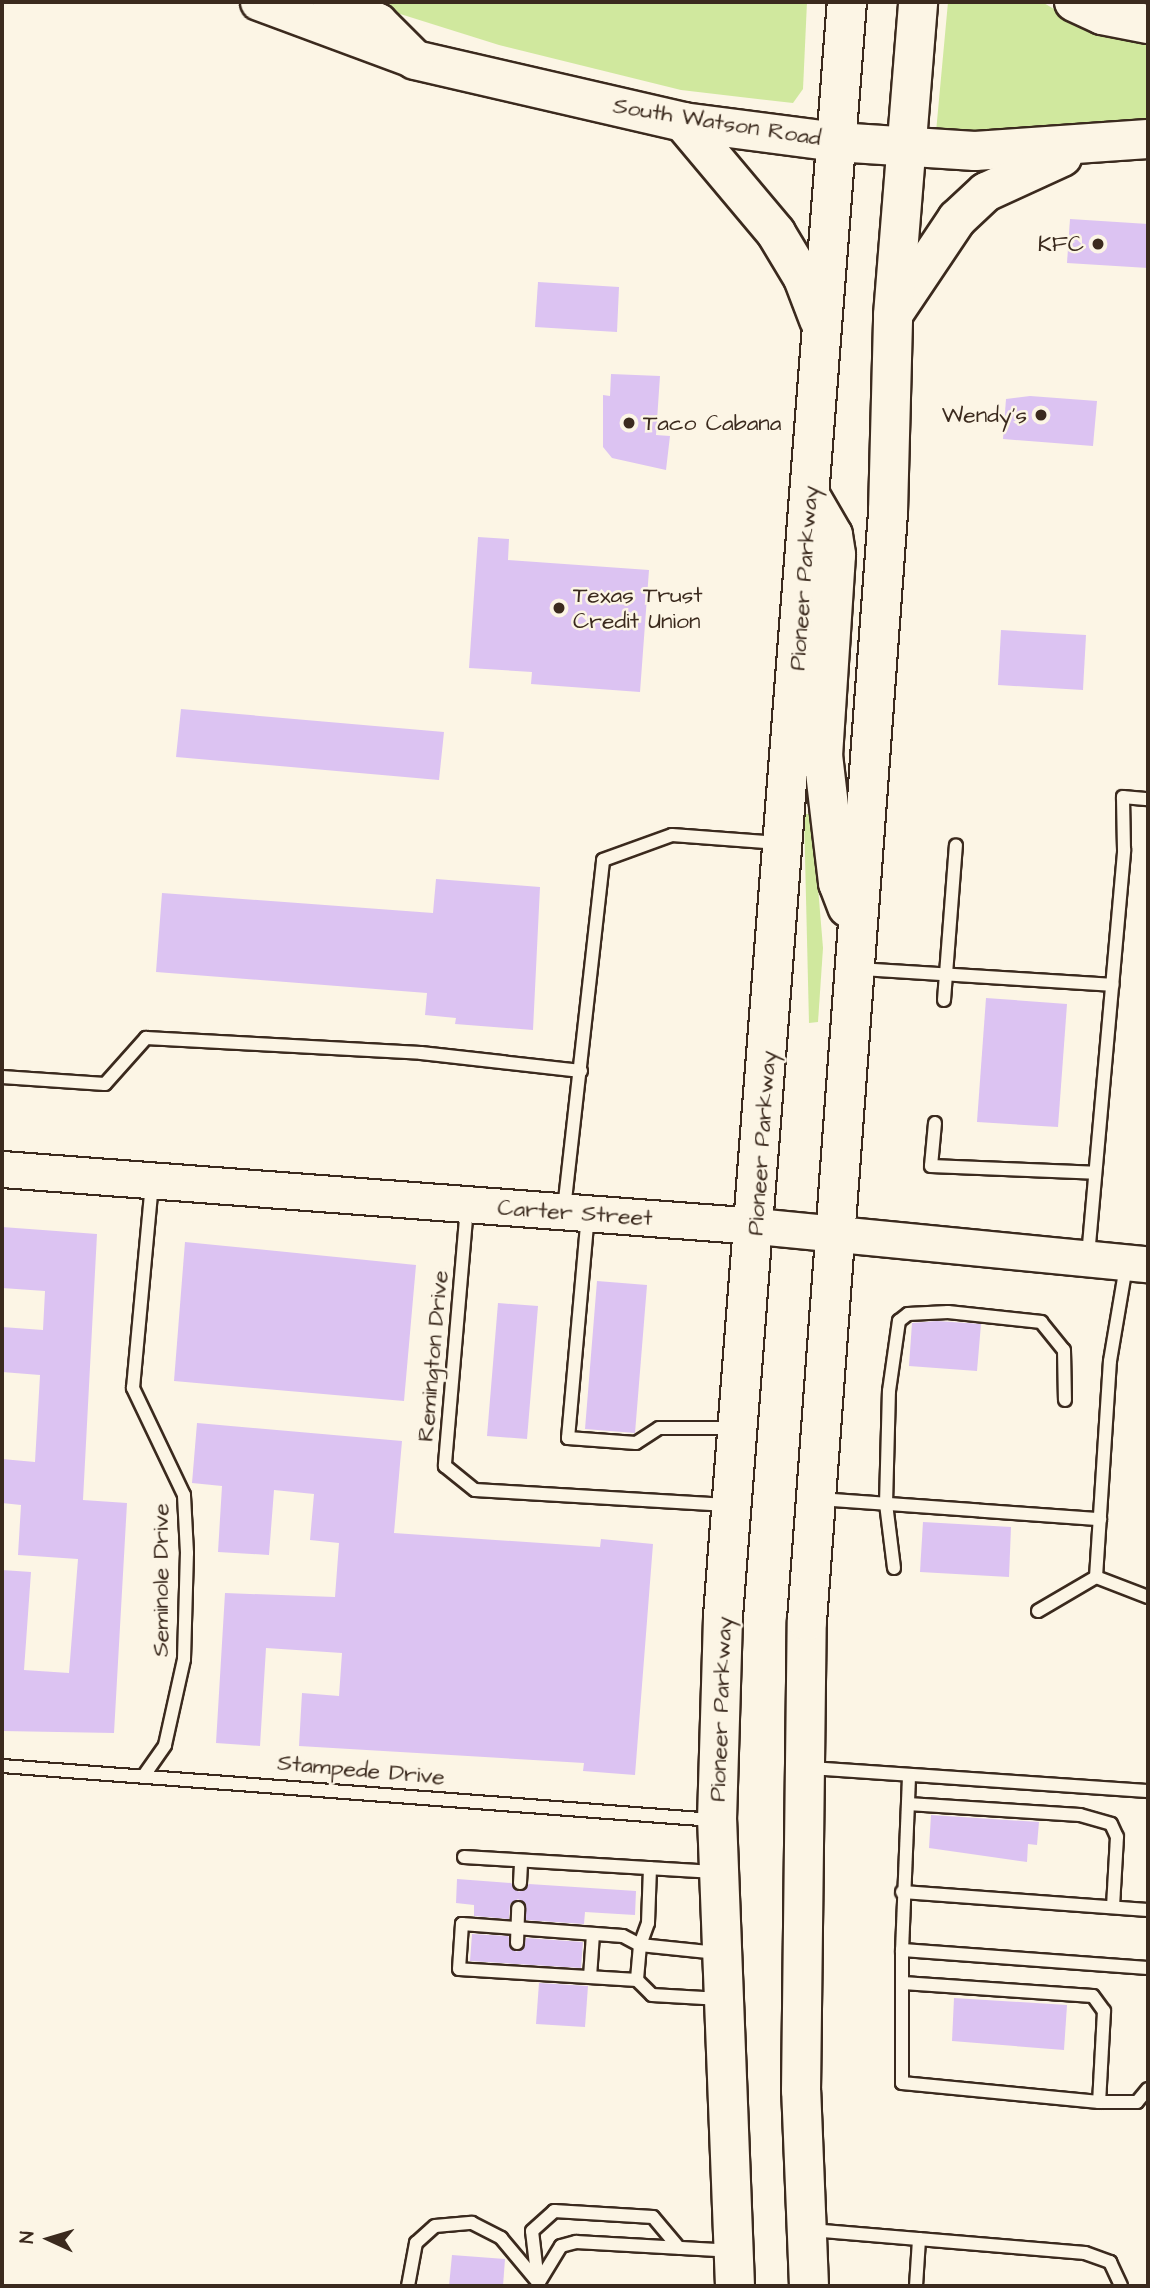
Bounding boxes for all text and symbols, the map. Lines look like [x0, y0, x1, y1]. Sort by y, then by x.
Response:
street label: South Watson Road [611, 92, 823, 152]
place label: KFC [1038, 230, 1084, 258]
marker: KFC [1090, 236, 1106, 252]
place label: Wendy's [942, 401, 1027, 429]
marker: Wendy's [1033, 407, 1049, 423]
place label: Taco Cabana [643, 409, 782, 437]
marker: Taco Cabana [621, 415, 637, 431]
street label: Pioneer Parkway [784, 485, 824, 671]
place label: Texas Trust Credit Union [573, 581, 703, 635]
marker: Texas Trust Credit Union [551, 600, 567, 616]
street label: Pioneer Parkway [742, 1050, 782, 1236]
street label: Carter Street [497, 1194, 653, 1232]
street label: Remington Drive [412, 1269, 454, 1443]
street label: Seminole Drive [147, 1503, 175, 1657]
street label: Pioneer Parkway [704, 1616, 738, 1802]
street label: Stampede Drive [276, 1749, 446, 1791]
north arrow [14, 2204, 84, 2274]
text: N [14, 2231, 41, 2244]

